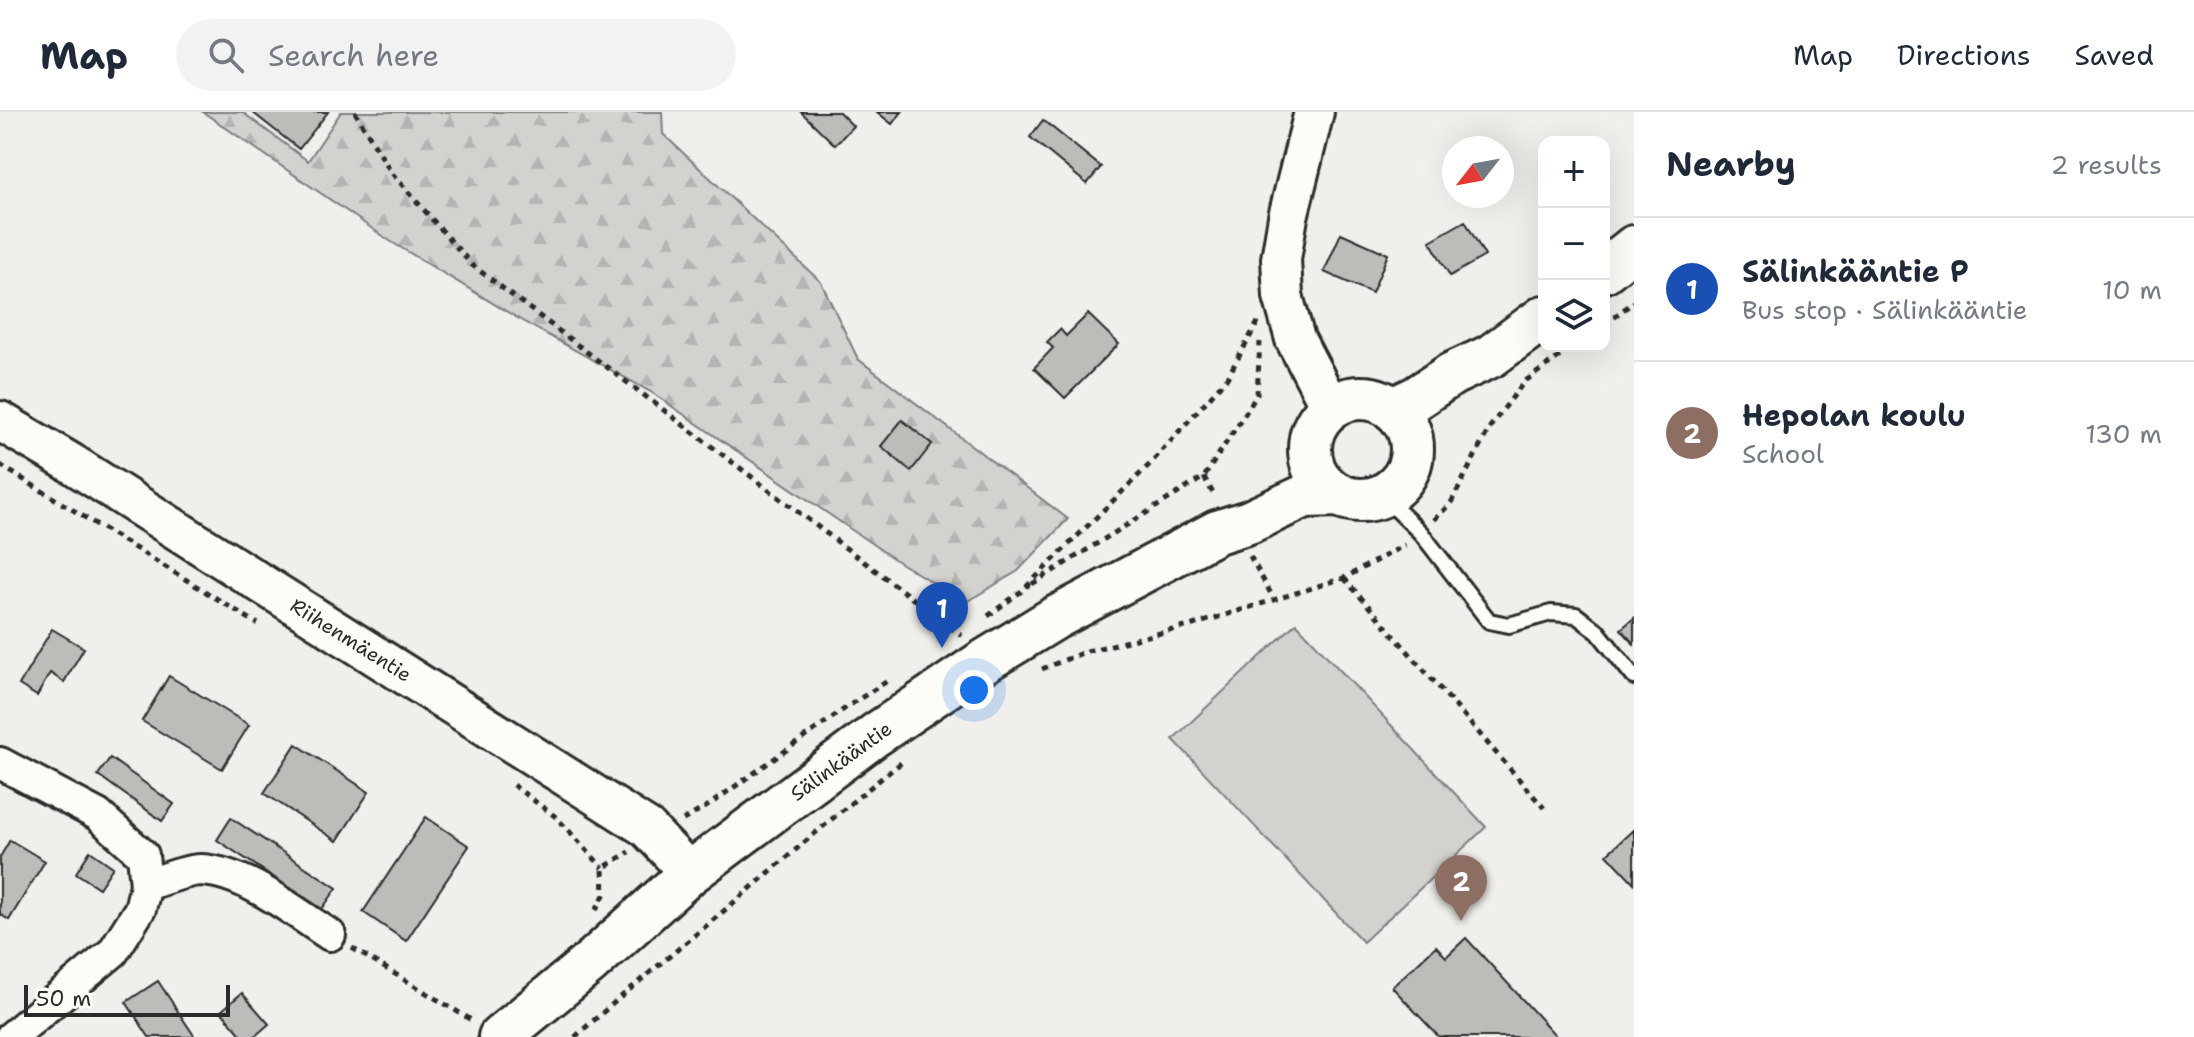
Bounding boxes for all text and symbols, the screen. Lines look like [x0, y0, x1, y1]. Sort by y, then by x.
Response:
search box [176, 19, 736, 91]
text: Map [40, 30, 128, 81]
icon: search [204, 33, 248, 77]
text: Search here [268, 35, 439, 76]
text: Map [1793, 36, 1853, 74]
text: Directions [1897, 36, 2031, 74]
text: Saved [2075, 36, 2154, 74]
north arrow [1442, 136, 1514, 208]
map controls [1538, 136, 1610, 352]
button: + [1538, 136, 1610, 208]
text: Nearby [1666, 141, 1796, 187]
text: 2 results [2050, 147, 2162, 182]
button: − [1538, 208, 1610, 280]
text: Sälinkääntie P [1742, 251, 1969, 292]
text: 1 [1686, 272, 1698, 307]
text: 10 m [2102, 272, 2162, 307]
button: layers [1538, 280, 1610, 352]
text: Bus stop · Sälinkääntie [1742, 292, 2028, 327]
text: Hepolan koulu [1742, 395, 1966, 436]
text: 2 [1683, 416, 1701, 451]
text: 130 m [2085, 416, 2162, 451]
text: School [1742, 436, 1824, 471]
pin: 1 [916, 582, 968, 648]
street label: Riihenmäentie [286, 592, 416, 688]
your location [954, 670, 994, 710]
street label: Sälinkääntie [785, 715, 897, 807]
pin: 2 [1435, 855, 1487, 921]
scale bar [24, 981, 230, 1017]
text: 50 m [36, 984, 91, 1013]

